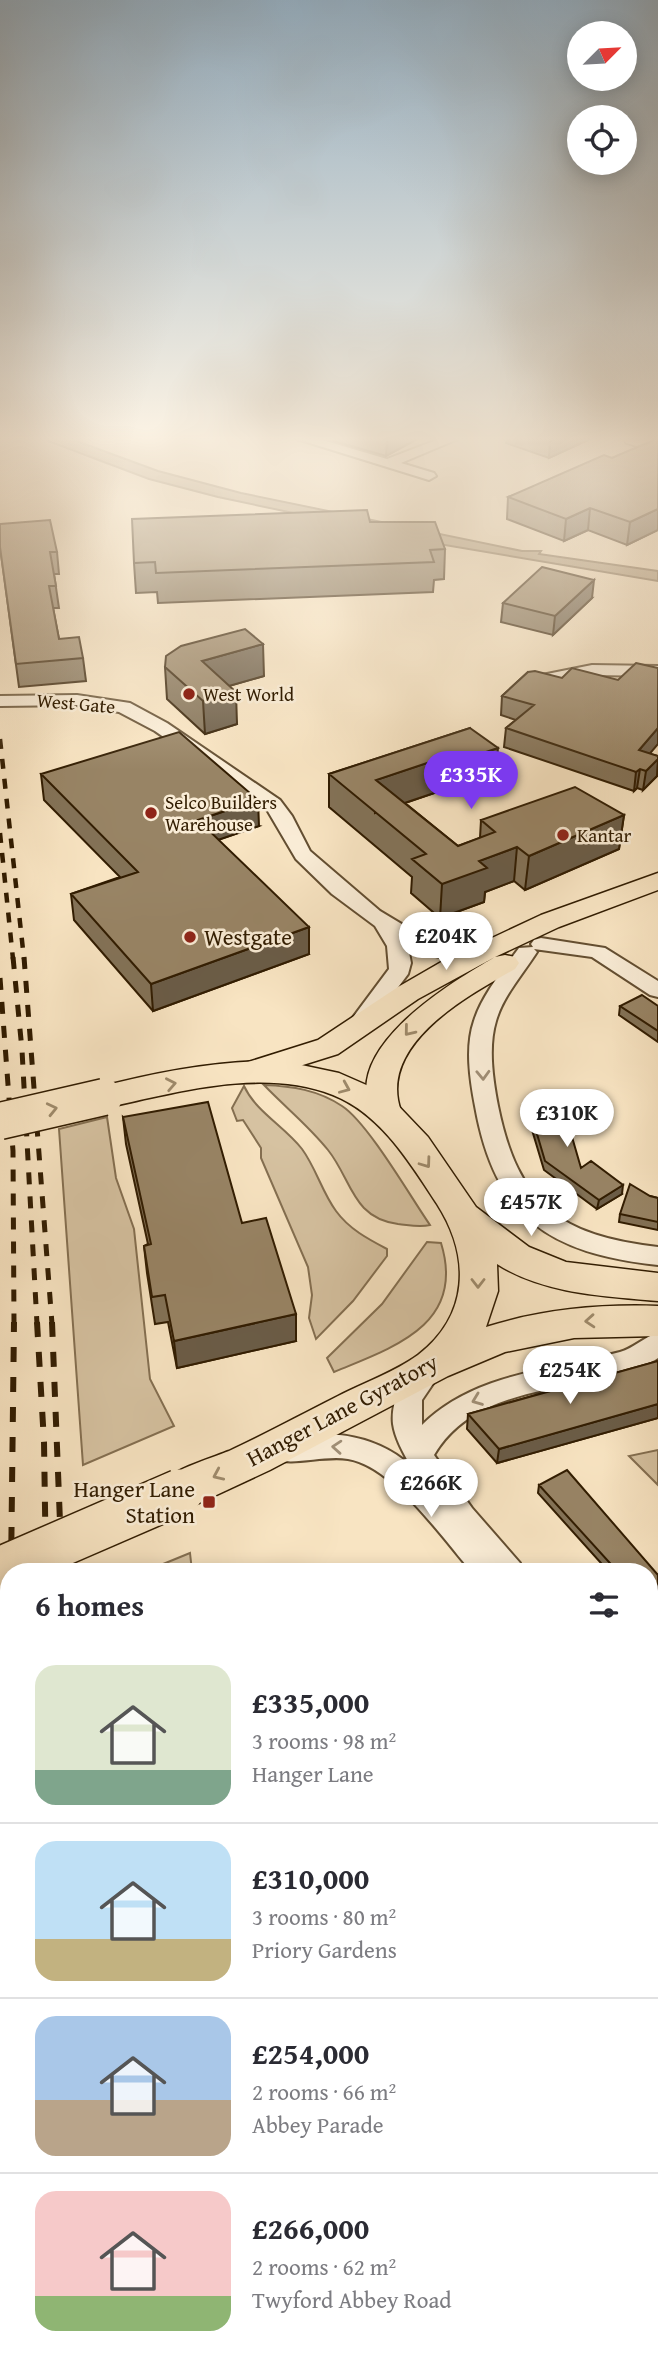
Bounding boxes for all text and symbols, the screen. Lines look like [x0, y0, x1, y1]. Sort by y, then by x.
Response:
north arrow [567, 21, 637, 91]
map controls [567, 21, 637, 175]
button: locate [567, 105, 637, 175]
place label: West World [203, 680, 295, 708]
street label: West Gate [36, 686, 116, 720]
marker: West World [181, 686, 197, 702]
pin: £335K [422, 752, 520, 811]
text: £335K [440, 757, 502, 790]
place label: Selco Builders Warehouse [165, 788, 277, 838]
marker: Selco Builders Warehouse [143, 805, 159, 821]
place label: Kantar [577, 821, 632, 849]
marker: Kantar [555, 827, 571, 843]
pin: £204K [397, 912, 495, 972]
text: £204K [415, 918, 477, 951]
place label: Westgate [204, 920, 292, 953]
marker: Westgate [182, 929, 198, 945]
one-way arrow [405, 1022, 417, 1035]
one-way arrow [476, 1070, 491, 1081]
one-way arrow [165, 1077, 177, 1092]
one-way arrow [338, 1079, 350, 1093]
pin: £310K [518, 1090, 616, 1149]
text: £310K [536, 1095, 598, 1128]
one-way arrow [46, 1103, 58, 1117]
one-way arrow [418, 1155, 430, 1168]
pin: £457K [482, 1178, 580, 1238]
text: £457K [500, 1184, 562, 1217]
one-way arrow [470, 1279, 486, 1289]
one-way arrow [584, 1314, 595, 1329]
street label: Hanger Lane Gyratory [240, 1345, 444, 1474]
pin: £254K [521, 1346, 619, 1406]
text: £254K [539, 1352, 601, 1385]
one-way arrow [472, 1391, 484, 1405]
one-way arrow [331, 1440, 342, 1455]
pin: £266K [382, 1460, 480, 1519]
text: £266K [400, 1465, 462, 1498]
one-way arrow [213, 1467, 225, 1481]
place label: Hanger Lane Station [73, 1472, 195, 1531]
marker: Hanger Lane Station [201, 1494, 217, 1510]
text: 6 homes [35, 1583, 144, 1627]
icon: filters [585, 1586, 623, 1624]
text: £335,000 [252, 1680, 369, 1724]
icon: home [91, 1693, 175, 1777]
text: 3 rooms · 98 m² [252, 1724, 396, 1757]
text: Hanger Lane [252, 1757, 374, 1790]
text: £310,000 [252, 1856, 369, 1900]
icon: home [91, 1869, 175, 1953]
text: 3 rooms · 80 m² [252, 1900, 396, 1933]
text: Priory Gardens [252, 1933, 397, 1966]
text: £254,000 [252, 2031, 369, 2075]
icon: home [91, 2044, 175, 2128]
text: 2 rooms · 66 m² [252, 2075, 396, 2108]
text: Abbey Parade [252, 2108, 384, 2141]
text: £266,000 [252, 2206, 369, 2250]
icon: home [91, 2219, 175, 2303]
text: 2 rooms · 62 m² [252, 2250, 396, 2283]
text: Twyford Abbey Road [252, 2283, 452, 2316]

